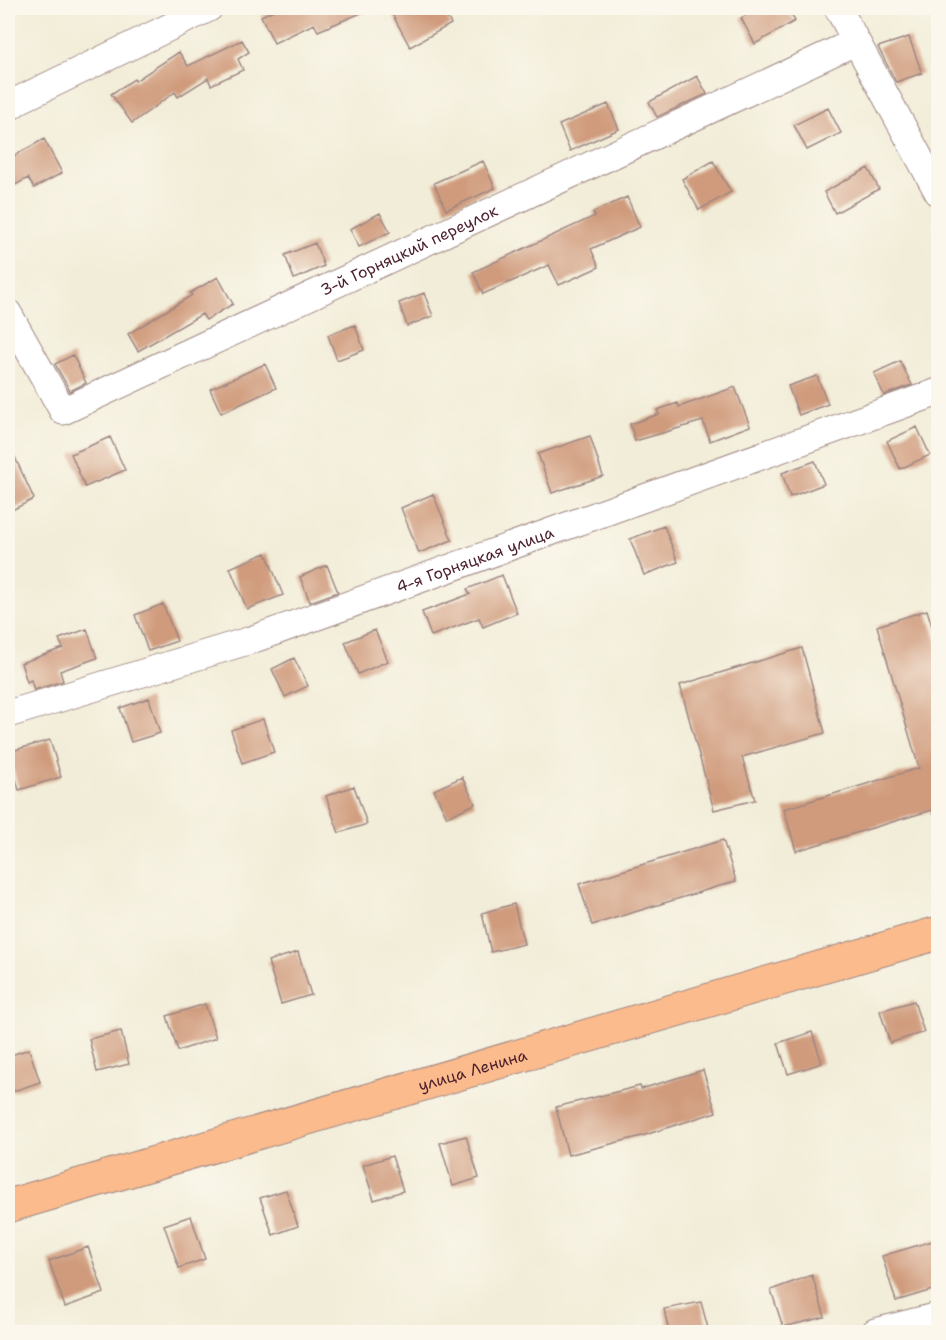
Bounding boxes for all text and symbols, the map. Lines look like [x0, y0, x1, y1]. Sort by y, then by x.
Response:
street label: 3-й Горняцкий переулок [317, 200, 502, 301]
street label: 4-я Горняцкая улица [393, 522, 557, 598]
street label: улица Ленина [416, 1044, 529, 1096]

